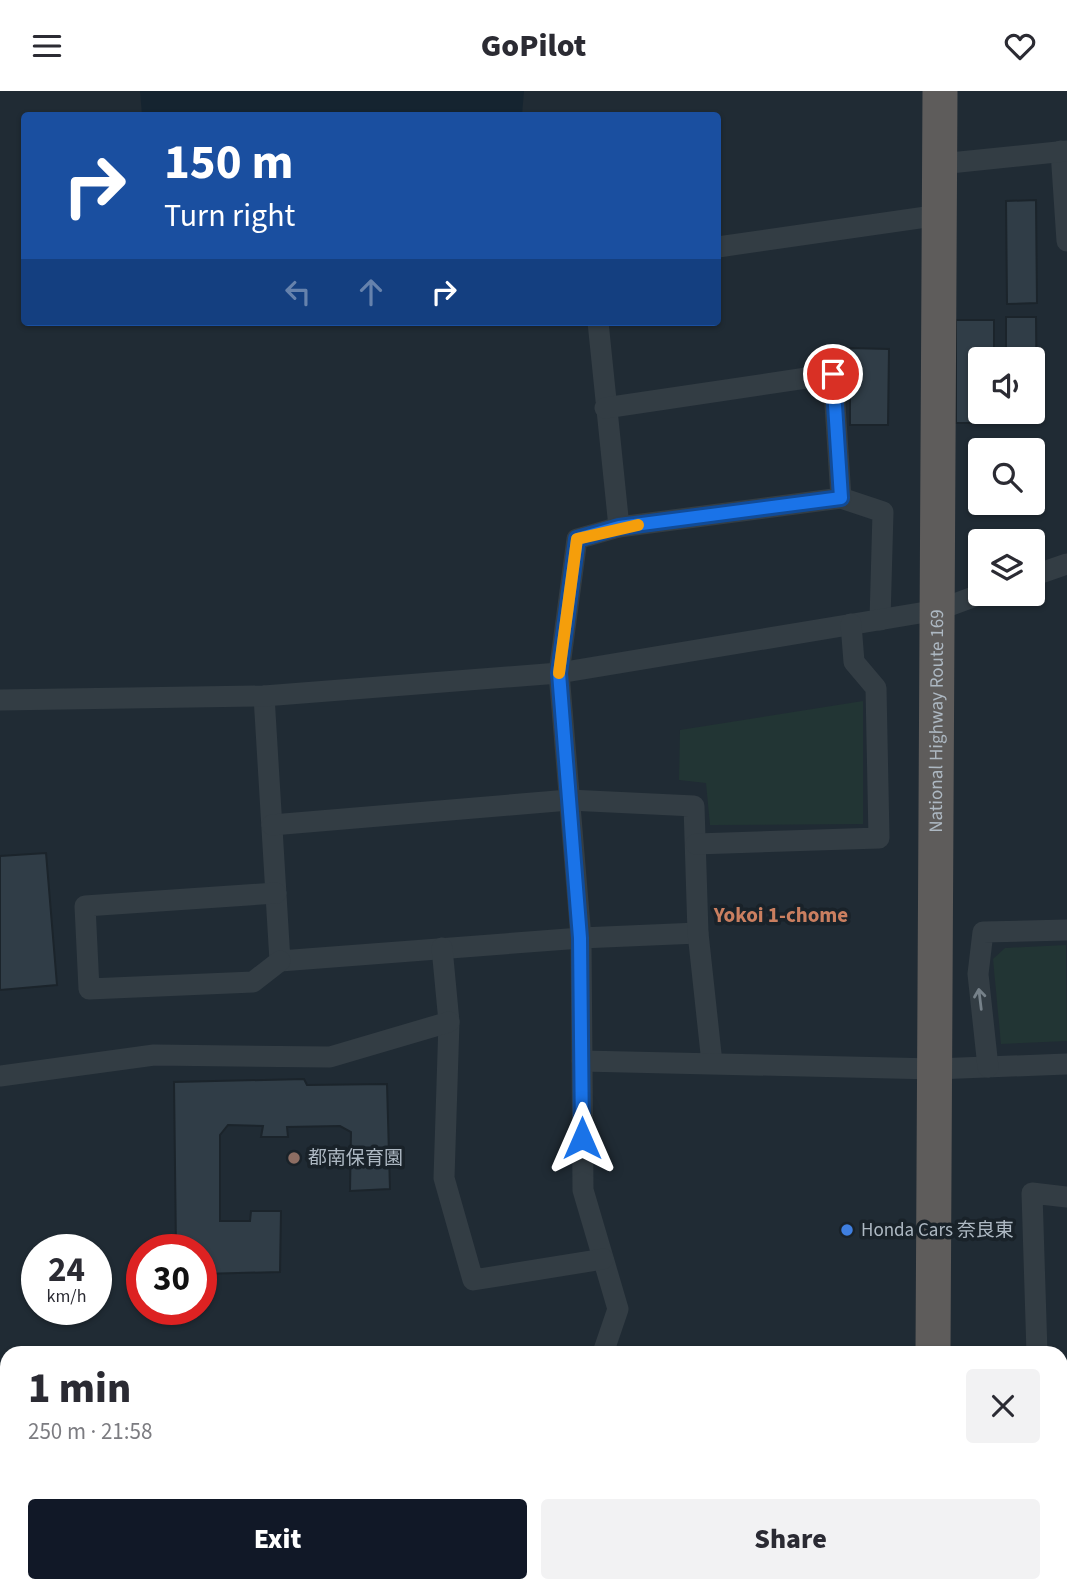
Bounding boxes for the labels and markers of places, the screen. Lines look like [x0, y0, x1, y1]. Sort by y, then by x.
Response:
pin [803, 344, 863, 404]
place label: 都南保育園 [308, 1145, 403, 1172]
marker: 都南保育園 [286, 1150, 302, 1166]
place label: Honda Cars 奈良東 [861, 1217, 1014, 1244]
marker: Honda Cars 奈良東 [839, 1222, 855, 1238]

